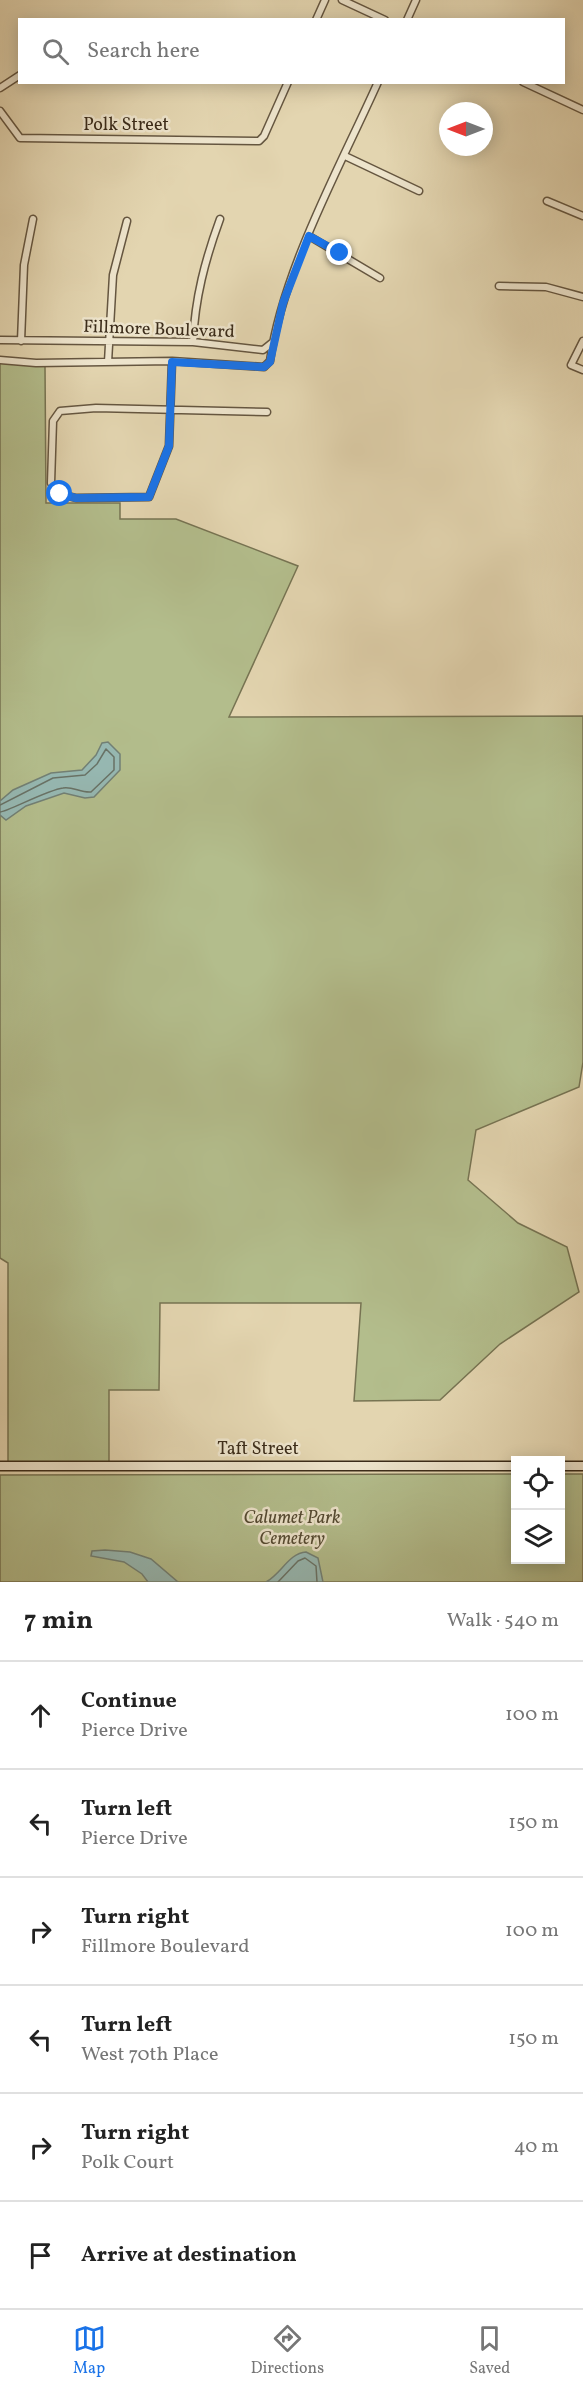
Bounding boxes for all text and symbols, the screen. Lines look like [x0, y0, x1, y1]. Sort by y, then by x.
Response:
search box [18, 18, 565, 84]
icon: search [39, 35, 72, 68]
text: Search here [87, 36, 200, 67]
north arrow [439, 102, 493, 156]
street label: Polk Street [83, 113, 169, 138]
route end [326, 239, 352, 265]
street label: Fillmore Boulevard [83, 315, 235, 345]
route start [46, 480, 72, 506]
street label: Taft Street [217, 1437, 299, 1462]
map controls [511, 1456, 565, 1564]
button: locate [511, 1456, 565, 1510]
park label: Calumet Park Cemetery [244, 1506, 340, 1552]
button: layers [511, 1510, 565, 1564]
text: 7 min [24, 1603, 93, 1639]
text: Walk · 540 m [447, 1607, 559, 1635]
text: Continue [81, 1686, 177, 1717]
icon: ahead [24, 1699, 57, 1732]
text: 100 m [505, 1701, 559, 1729]
text: Pierce Drive [81, 1717, 188, 1745]
text: Turn left [81, 1794, 172, 1825]
icon: left [24, 1807, 57, 1840]
text: 150 m [508, 1809, 559, 1837]
text: Pierce Drive [81, 1825, 188, 1853]
text: Turn right [81, 1902, 189, 1933]
icon: right [24, 1915, 57, 1948]
text: 100 m [505, 1917, 559, 1945]
text: Fillmore Boulevard [81, 1933, 250, 1961]
text: Turn left [81, 2010, 172, 2041]
icon: left [24, 2023, 57, 2056]
text: 150 m [508, 2025, 559, 2053]
text: West 70th Place [81, 2041, 218, 2069]
text: Turn right [81, 2118, 189, 2149]
icon: right [24, 2131, 57, 2164]
text: 40 m [514, 2133, 559, 2161]
text: Polk Court [81, 2149, 174, 2177]
icon: arrive [24, 2239, 57, 2272]
text: Arrive at destination [81, 2240, 297, 2271]
tab: Map [73, 2322, 106, 2380]
tab: Directions [251, 2322, 324, 2380]
tab: Saved [469, 2322, 510, 2380]

